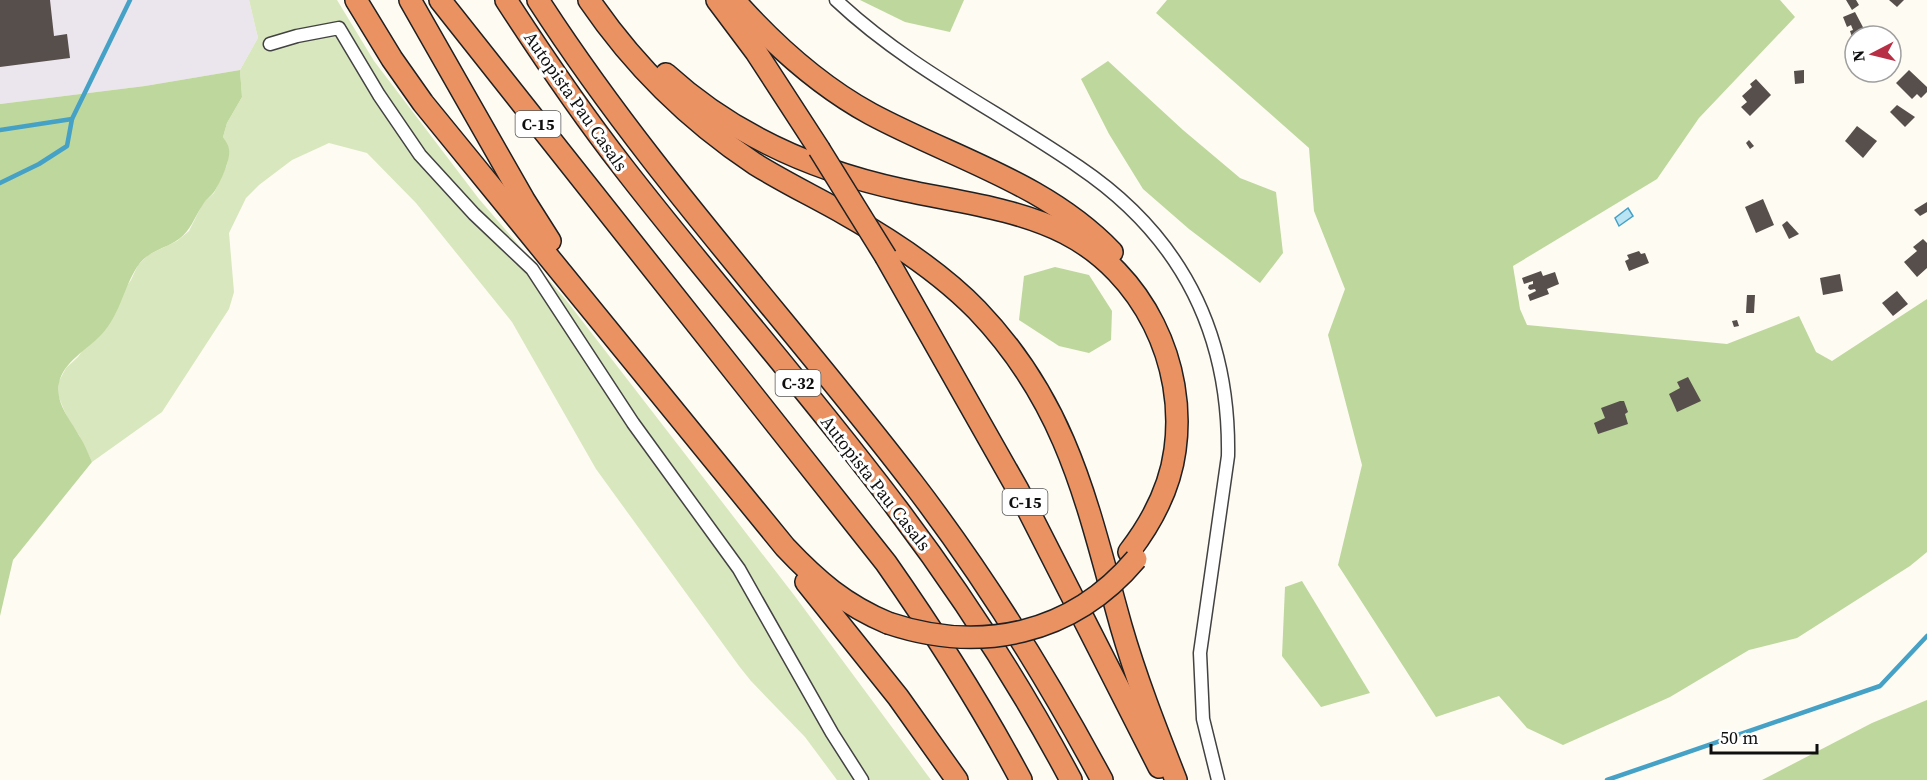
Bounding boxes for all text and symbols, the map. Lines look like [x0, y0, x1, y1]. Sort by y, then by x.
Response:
north arrow [1843, 24, 1903, 84]
street label: Autopista Pau Casals [518, 26, 634, 176]
text: N [1846, 48, 1870, 63]
road number: C-15 [516, 111, 560, 137]
road number: C-32 [776, 370, 820, 396]
street label: Autopista Pau Casals [815, 410, 937, 556]
road number: C-15 [1002, 489, 1048, 515]
scale bar [1711, 717, 1818, 755]
text: 50 m [1720, 725, 1758, 750]

